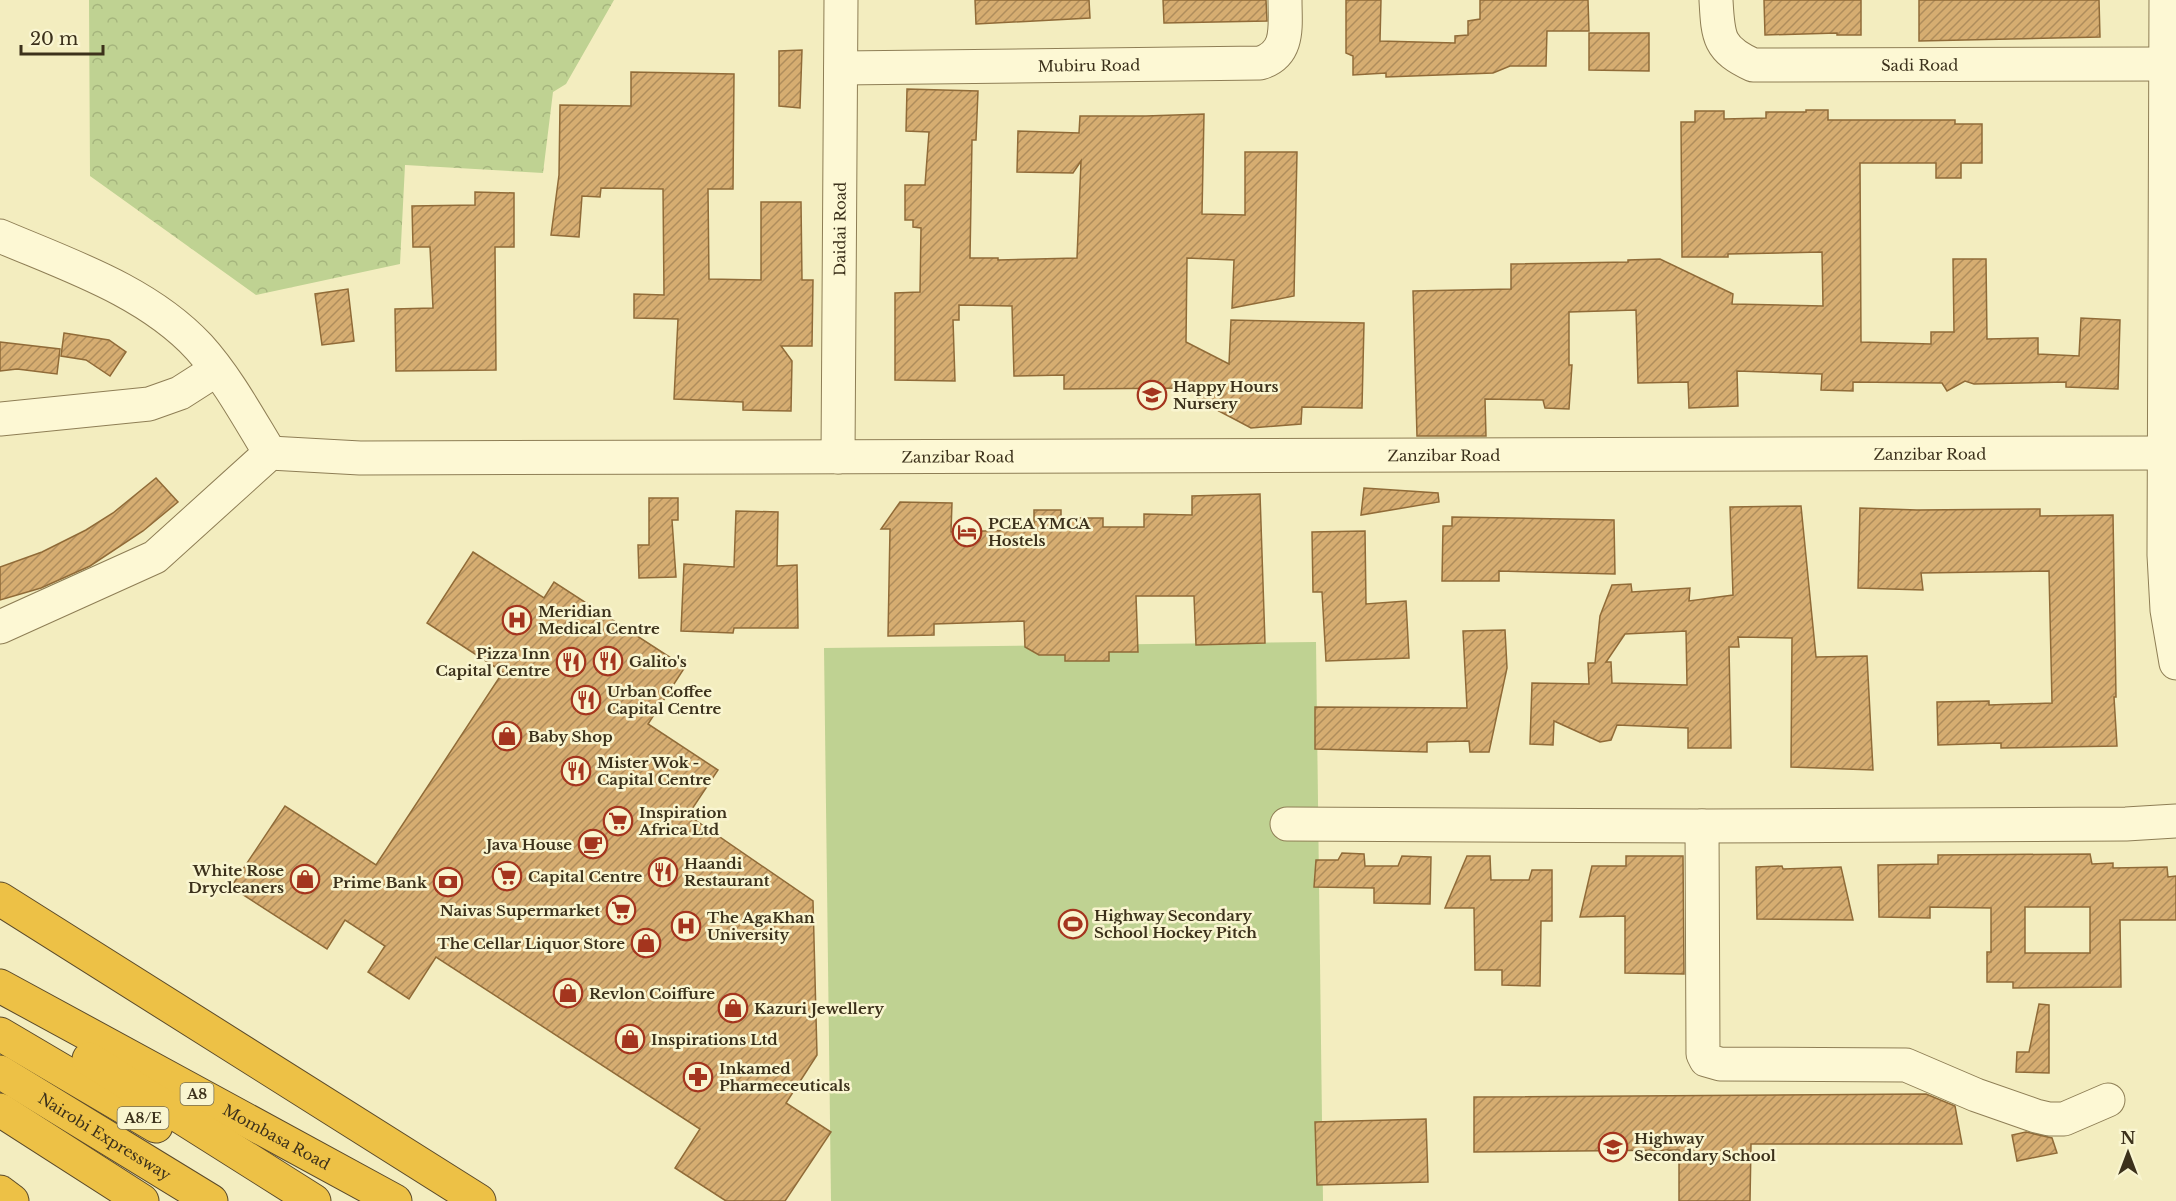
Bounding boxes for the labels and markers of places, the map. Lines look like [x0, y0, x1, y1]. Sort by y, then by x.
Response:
place label: Happy Hours Nursery [1173, 377, 1278, 413]
school or university icon: Happy Hours Nursery [1136, 379, 1168, 411]
place label: PCEA YMCA Hostels [988, 514, 1091, 550]
hotel icon: PCEA YMCA Hostels [951, 516, 983, 548]
place label: Meridian Medical Centre [538, 602, 660, 638]
hospital icon: Meridian Medical Centre [501, 604, 533, 636]
place label: Pizza Inn Capital Centre [436, 644, 550, 680]
restaurant icon: Galito's [592, 645, 624, 677]
restaurant icon: Pizza Inn Capital Centre [555, 646, 587, 678]
place label: Galito's [629, 652, 687, 671]
place label: Urban Coffee Capital Centre [607, 682, 722, 718]
restaurant icon: Urban Coffee Capital Centre [570, 684, 602, 716]
shop icon: Baby Shop [491, 720, 523, 752]
place label: Baby Shop [528, 727, 613, 746]
place label: Mister Wok - Capital Centre [597, 753, 712, 789]
restaurant icon: Mister Wok - Capital Centre [560, 755, 592, 787]
place label: Inspiration Africa Ltd [638, 803, 727, 839]
supermarket icon: Inspiration Africa Ltd [602, 805, 634, 837]
cafe icon: Java House [577, 828, 609, 860]
place label: Java House [483, 835, 572, 854]
place label: Haandi Restaurant [684, 854, 770, 890]
restaurant icon: Haandi Restaurant [647, 856, 679, 888]
supermarket icon: Capital Centre [491, 860, 523, 892]
place label: White Rose Drycleaners [188, 861, 284, 897]
shop icon: White Rose Drycleaners [289, 863, 321, 895]
bank icon: Prime Bank [432, 866, 464, 898]
place label: Capital Centre [528, 867, 643, 886]
place label: Prime Bank [333, 873, 428, 892]
supermarket icon: Naivas Supermarket [605, 894, 637, 926]
place label: Naivas Supermarket [440, 901, 600, 920]
place label: Highway Secondary School Hockey Pitch [1094, 906, 1257, 942]
place label: The AgaKhan University [707, 908, 815, 944]
sports icon: Highway Secondary School Hockey Pitch [1057, 908, 1089, 940]
hospital icon: The AgaKhan University [670, 910, 702, 942]
shop icon: The Cellar Liquor Store [630, 927, 662, 959]
place label: The Cellar Liquor Store [437, 934, 625, 953]
shop icon: Revlon Coiffure [552, 977, 584, 1009]
place label: Revlon Coiffure [589, 984, 715, 1003]
shop icon: Kazuri Jewellery [717, 992, 749, 1024]
place label: Kazuri Jewellery [754, 999, 884, 1018]
shop icon: Inspirations Ltd [614, 1023, 646, 1055]
place label: Inspirations Ltd [651, 1030, 778, 1049]
place label: Inkamed Pharmeceuticals [719, 1059, 850, 1095]
pharmacy icon: Inkamed Pharmeceuticals [682, 1061, 714, 1093]
place label: Highway Secondary School [1634, 1129, 1777, 1165]
school or university icon: Highway Secondary School [1597, 1131, 1629, 1163]

